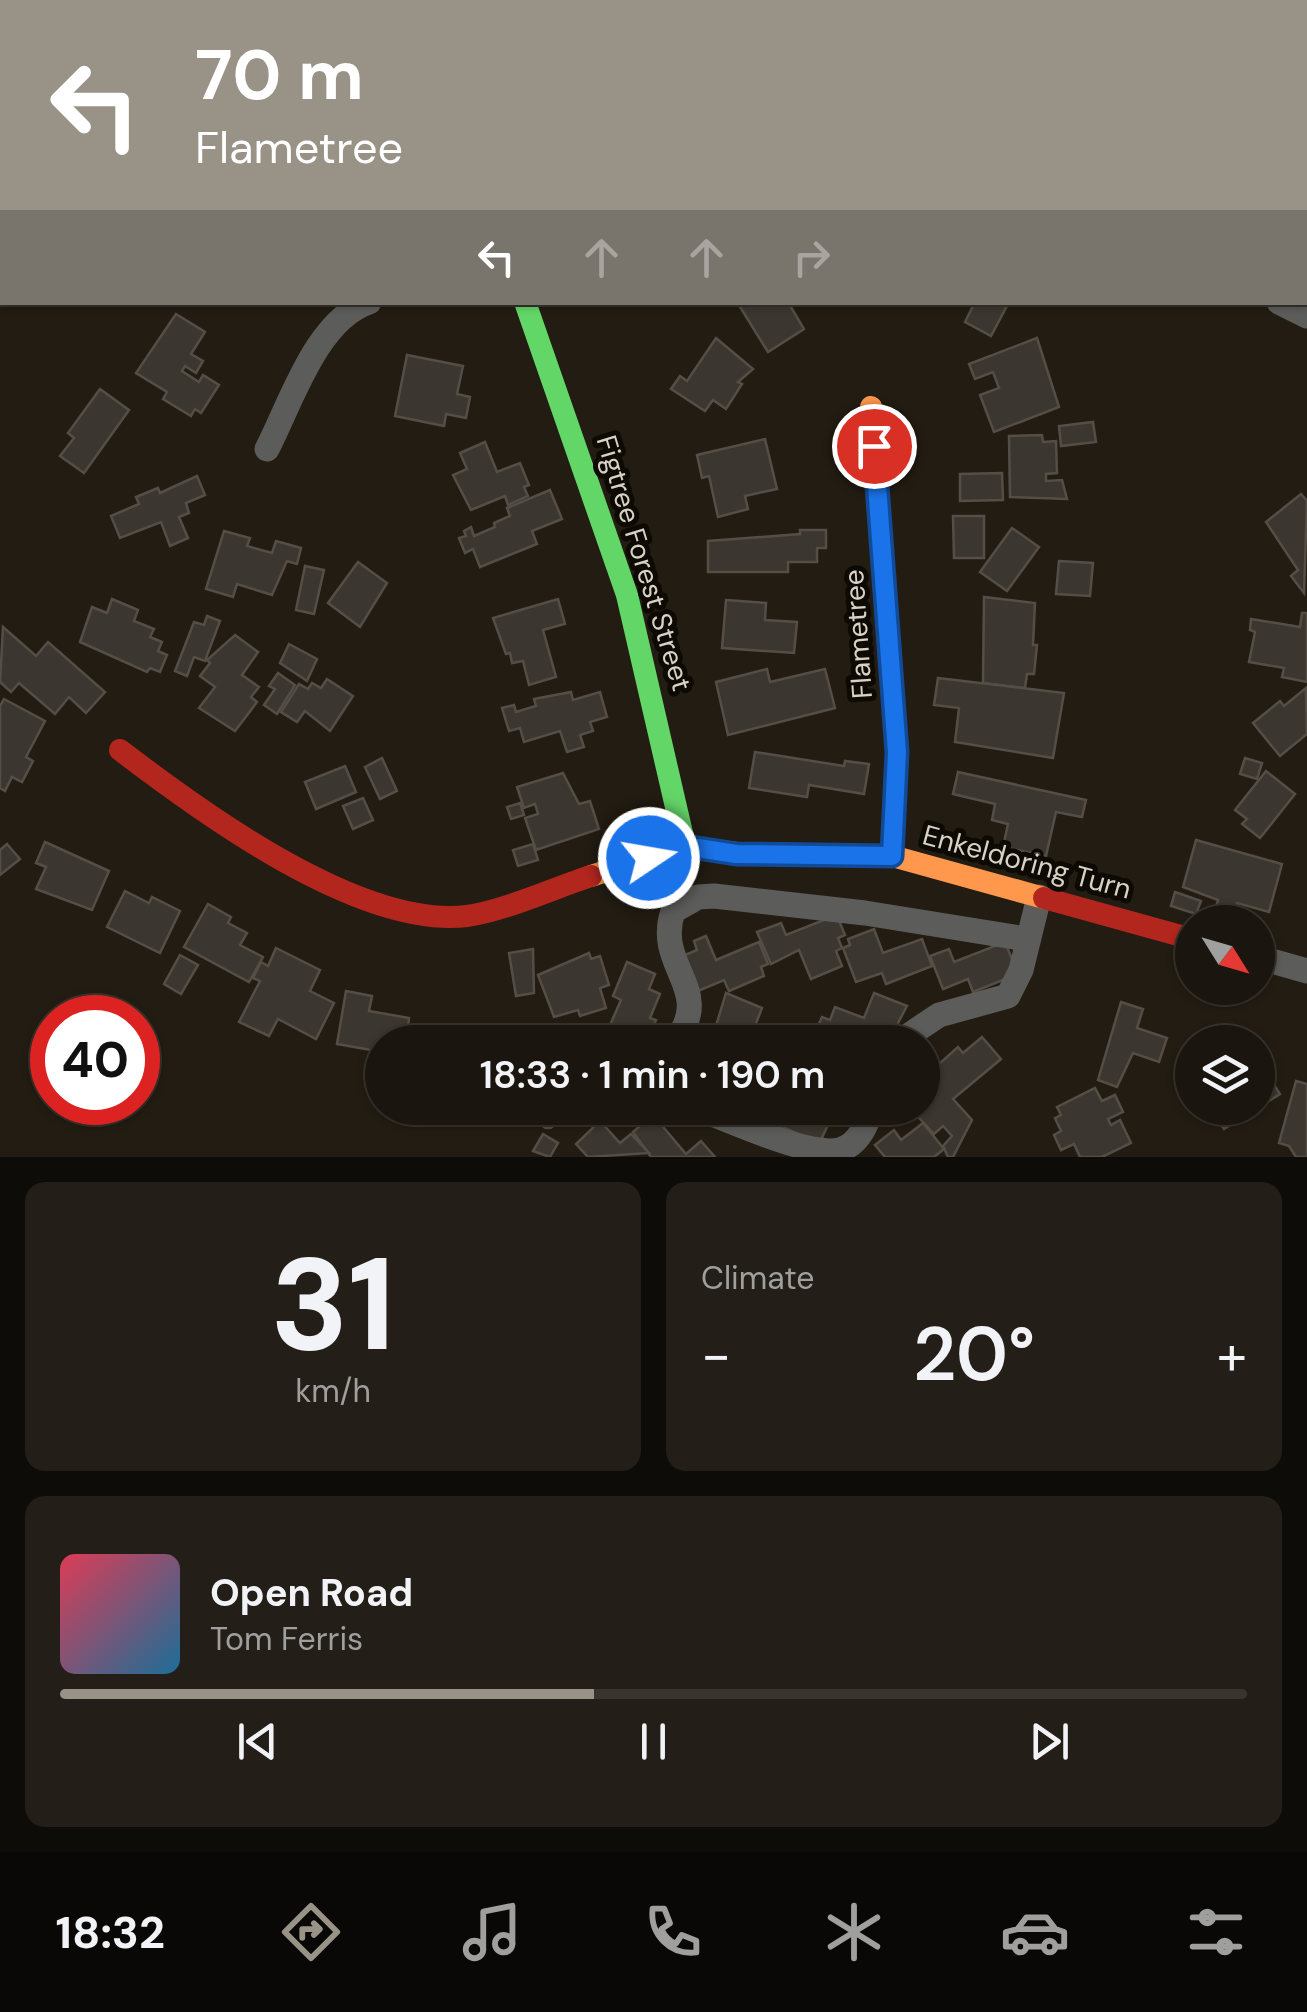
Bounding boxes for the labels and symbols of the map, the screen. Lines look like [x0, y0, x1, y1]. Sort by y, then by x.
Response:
pin [832, 404, 917, 489]
street label: Figtree Forest Street [588, 431, 700, 695]
street label: Flametree [835, 568, 881, 700]
position arrow [597, 806, 701, 910]
street label: Enkeldoring Turn [919, 816, 1135, 908]
north arrow [1175, 905, 1275, 1005]
speed limit sign: 40 [30, 995, 160, 1125]

